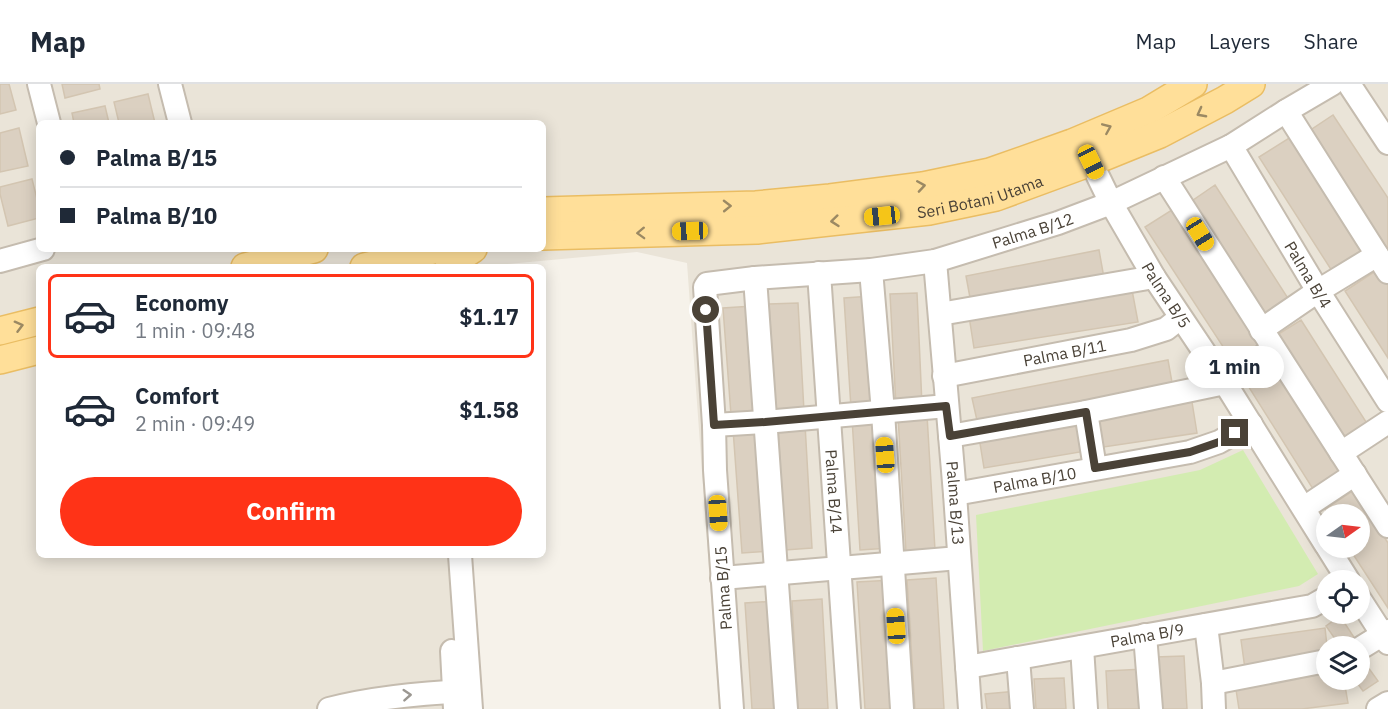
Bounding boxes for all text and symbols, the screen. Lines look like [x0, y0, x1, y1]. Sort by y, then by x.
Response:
text: Map [30, 23, 86, 60]
text: Map [1136, 27, 1176, 55]
text: Layers [1209, 27, 1271, 55]
text: Share [1304, 27, 1358, 55]
one-way arrow [1196, 106, 1207, 117]
one-way arrow [1100, 123, 1111, 135]
car [1075, 142, 1107, 182]
text: Palma B/15 [96, 143, 217, 172]
street label: Seri Botani Utama [916, 170, 1046, 222]
one-way arrow [917, 180, 926, 192]
one-way arrow [723, 200, 732, 212]
text: Palma B/10 [96, 201, 217, 230]
car [863, 205, 901, 227]
street label: Palma B/12 [989, 208, 1076, 253]
one-way arrow [831, 214, 840, 227]
car [1183, 214, 1217, 254]
car [672, 221, 708, 241]
one-way arrow [636, 226, 645, 239]
street label: Palma B/4 [1280, 237, 1336, 312]
street label: Palma B/5 [1138, 259, 1195, 332]
text: Economy [135, 288, 229, 317]
icon: car [63, 289, 117, 343]
route start [692, 296, 719, 323]
text: $1.17 [459, 302, 519, 331]
text: 1 min · 09:48 [135, 317, 255, 344]
one-way arrow [14, 320, 24, 333]
street label: Palma B/11 [1021, 335, 1108, 371]
callout: 1 min [1186, 346, 1284, 388]
text: 1 min [1208, 353, 1261, 380]
text: Comfort [135, 381, 219, 410]
icon: car [63, 382, 117, 436]
text: $1.58 [459, 395, 519, 424]
text: 2 min · 09:49 [135, 410, 255, 437]
route end [1221, 419, 1248, 446]
car [875, 436, 895, 474]
street label: Palma B/14 [821, 449, 847, 534]
street label: Palma B/13 [942, 460, 969, 546]
street label: Palma B/10 [991, 462, 1078, 497]
button: Confirm [60, 477, 522, 546]
car [708, 494, 728, 532]
north arrow [1316, 504, 1370, 558]
map controls [1316, 504, 1370, 690]
street label: Palma B/15 [710, 545, 736, 631]
button: locate [1316, 570, 1370, 624]
car [886, 607, 906, 645]
street label: Palma B/9 [1109, 619, 1186, 651]
button: layers [1316, 636, 1370, 690]
one-way arrow [402, 688, 411, 701]

